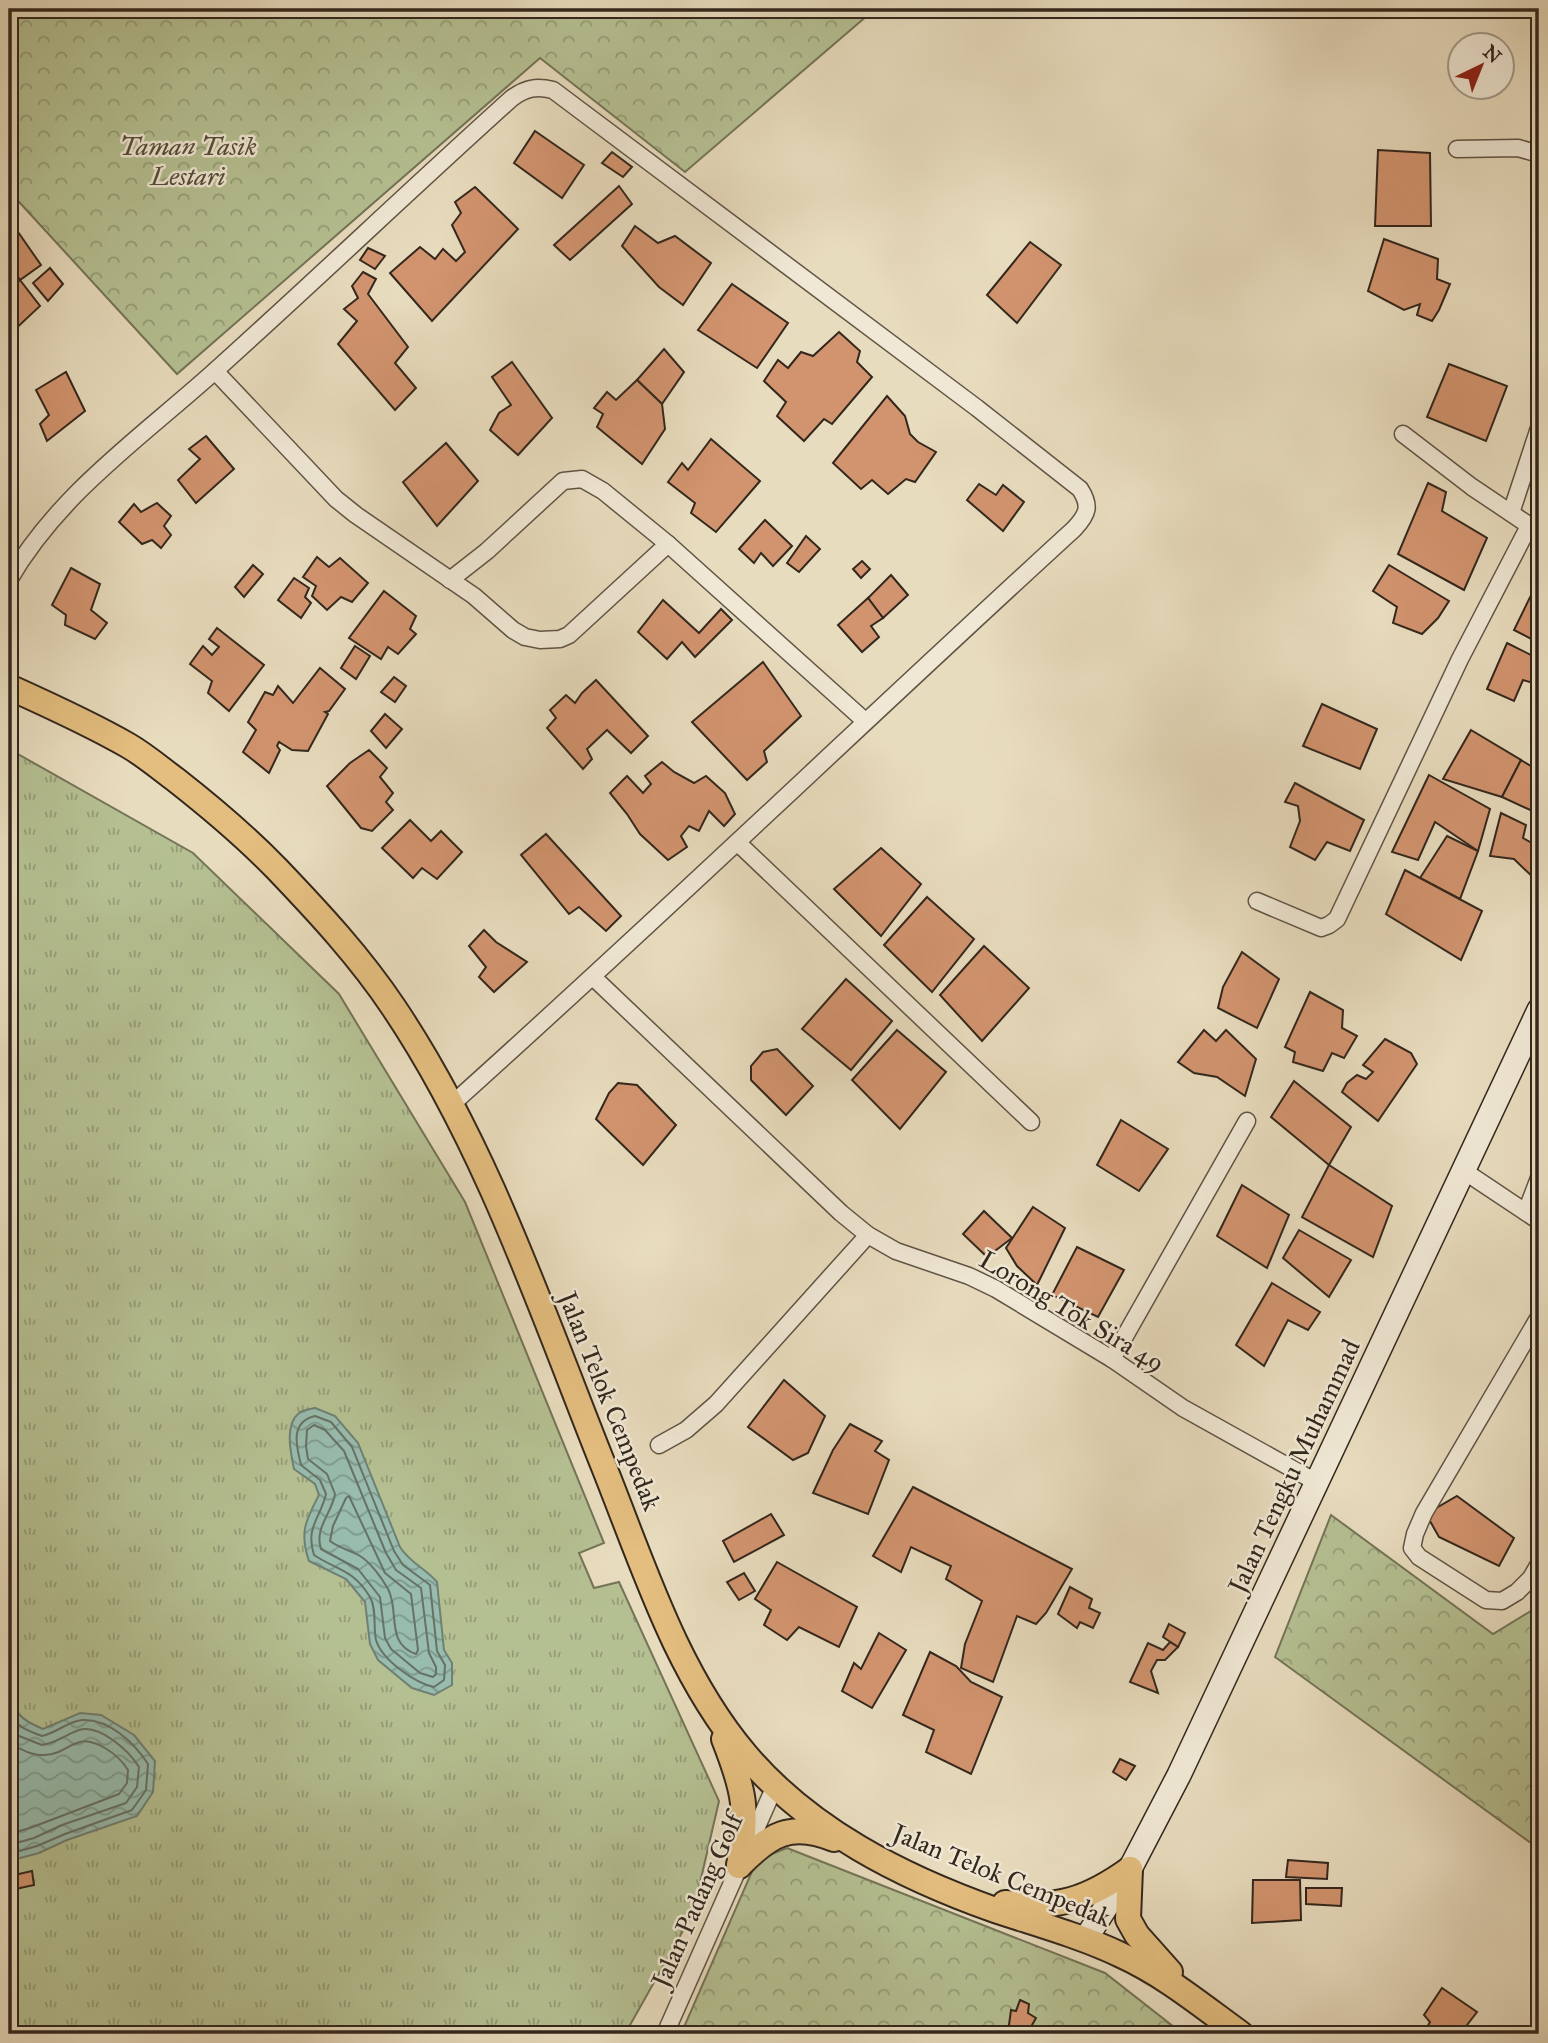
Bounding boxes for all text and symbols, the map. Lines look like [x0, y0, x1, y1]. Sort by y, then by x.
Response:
north arrow [1446, 32, 1516, 102]
text: N [1479, 40, 1506, 68]
park label: Taman Tasik Lestari [120, 130, 257, 192]
street label: Lorong Tok Sira 49 [974, 1243, 1170, 1379]
street label: Jalan Telok Cempedak [550, 1284, 669, 1516]
street label: Jalan Tengku Muhammad [1220, 1334, 1367, 1601]
street label: Jalan Padang Golf [643, 1804, 752, 1995]
street label: Jalan Telok Cempedak [885, 1815, 1117, 1934]

